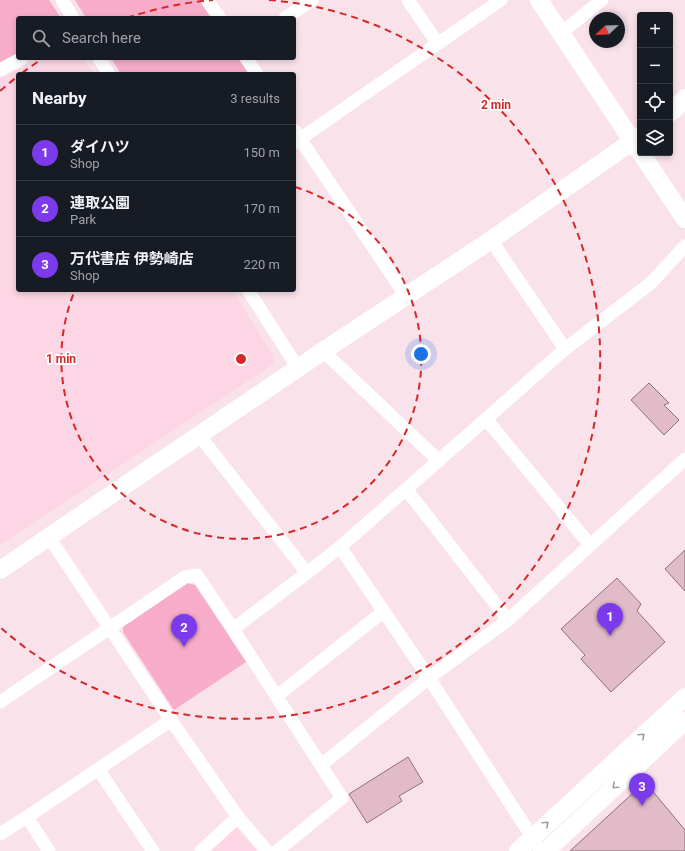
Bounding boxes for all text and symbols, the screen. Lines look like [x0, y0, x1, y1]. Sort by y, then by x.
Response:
north arrow [589, 12, 625, 48]
map controls [637, 12, 673, 156]
button: + [637, 12, 673, 48]
search box [16, 16, 296, 60]
icon: search [30, 27, 52, 49]
text: Search here [62, 29, 141, 47]
button: − [637, 48, 673, 84]
button: locate [637, 84, 673, 120]
text: Nearby [32, 88, 87, 108]
text: 3 results [230, 91, 280, 106]
text: 2 min [481, 98, 511, 112]
button: layers [637, 120, 673, 156]
text: ダイハツ [70, 138, 130, 156]
text: 1 [41, 145, 49, 160]
text: 150 m [243, 145, 280, 160]
text: Shop [70, 156, 100, 171]
text: 連取公園 [70, 194, 130, 212]
text: 2 [41, 201, 49, 216]
text: 170 m [243, 201, 280, 216]
text: Park [70, 212, 96, 227]
text: 万代書店 伊勢崎店 [70, 250, 194, 268]
text: 3 [41, 257, 49, 272]
text: 220 m [243, 257, 280, 272]
text: Shop [70, 268, 100, 283]
your location [411, 344, 431, 364]
text: 1 min [46, 352, 76, 366]
centre of rings [234, 352, 248, 366]
pin: 1 [597, 603, 623, 636]
pin: 2 [171, 614, 197, 647]
one-way arrow [637, 734, 645, 741]
pin: 3 [629, 773, 655, 806]
one-way arrow [613, 781, 620, 788]
one-way arrow [541, 822, 549, 829]

